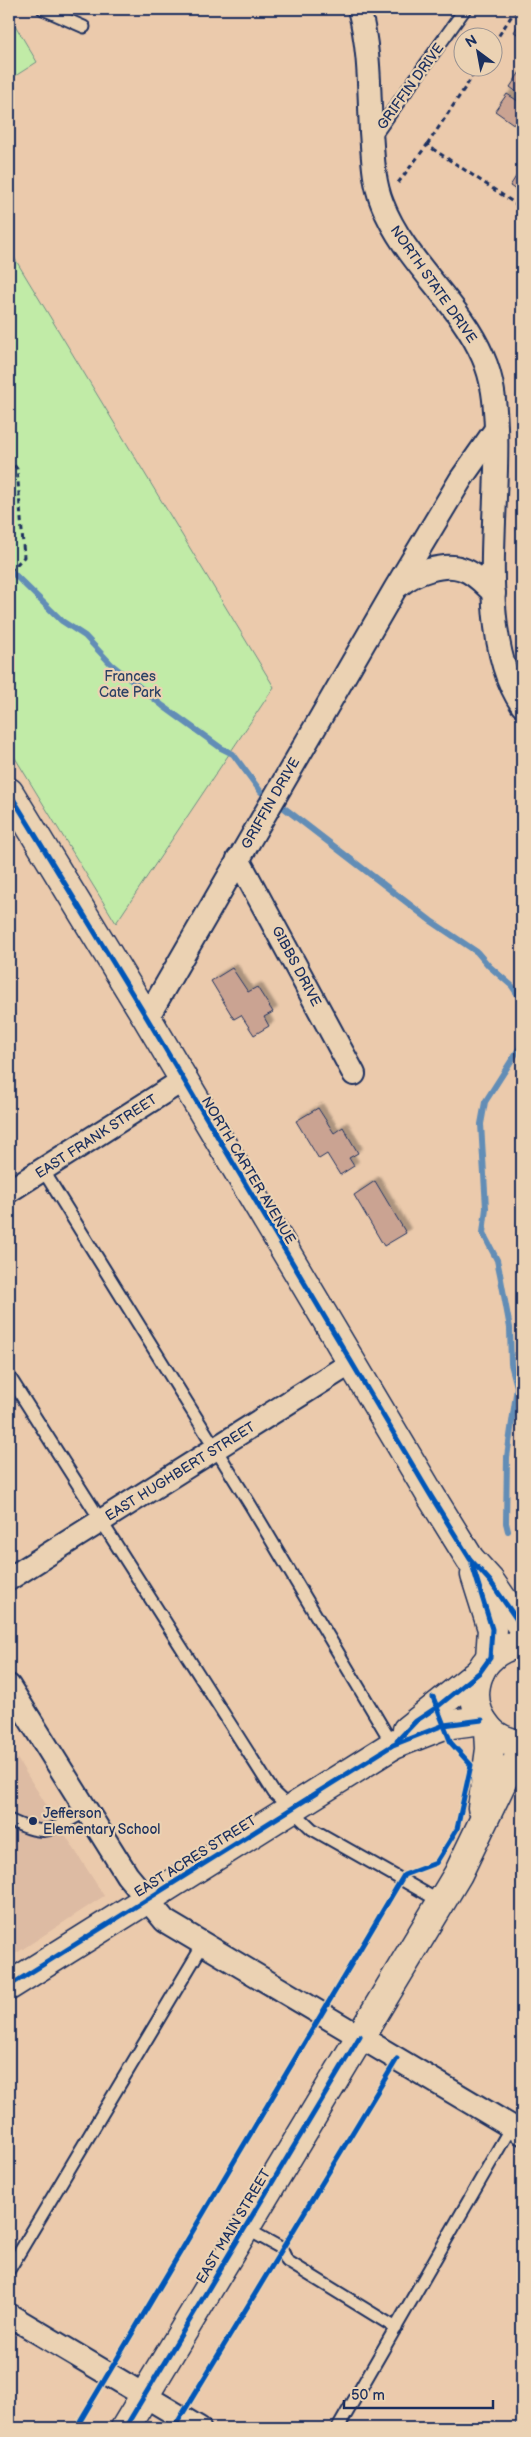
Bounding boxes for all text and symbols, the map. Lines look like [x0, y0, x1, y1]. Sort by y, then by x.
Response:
north arrow [454, 28, 504, 78]
text: N [462, 31, 480, 51]
street label: GRIFFIN DRIVE [373, 40, 447, 133]
street label: NORTH STATE DRIVE [387, 222, 481, 346]
park label: Frances Cate Park [99, 668, 161, 701]
street label: GRIFFIN DRIVE [237, 755, 303, 852]
street label: GIBBS DRIVE [268, 923, 325, 1009]
street label: EAST FRANK STREET [32, 1090, 161, 1182]
street label: NORTH CARTER AVENUE [198, 1094, 299, 1247]
street label: EAST HUGHBERT STREET [102, 1418, 259, 1525]
place label: Jefferson Elementary School [43, 1805, 161, 1838]
street label: EAST ACRES STREET [131, 1812, 260, 1901]
marker: Jefferson Elementary School [27, 1815, 39, 1827]
street label: EAST MAIN STREET [192, 2165, 275, 2287]
scale bar [344, 2377, 492, 2409]
text: 50 m [351, 2386, 385, 2405]

